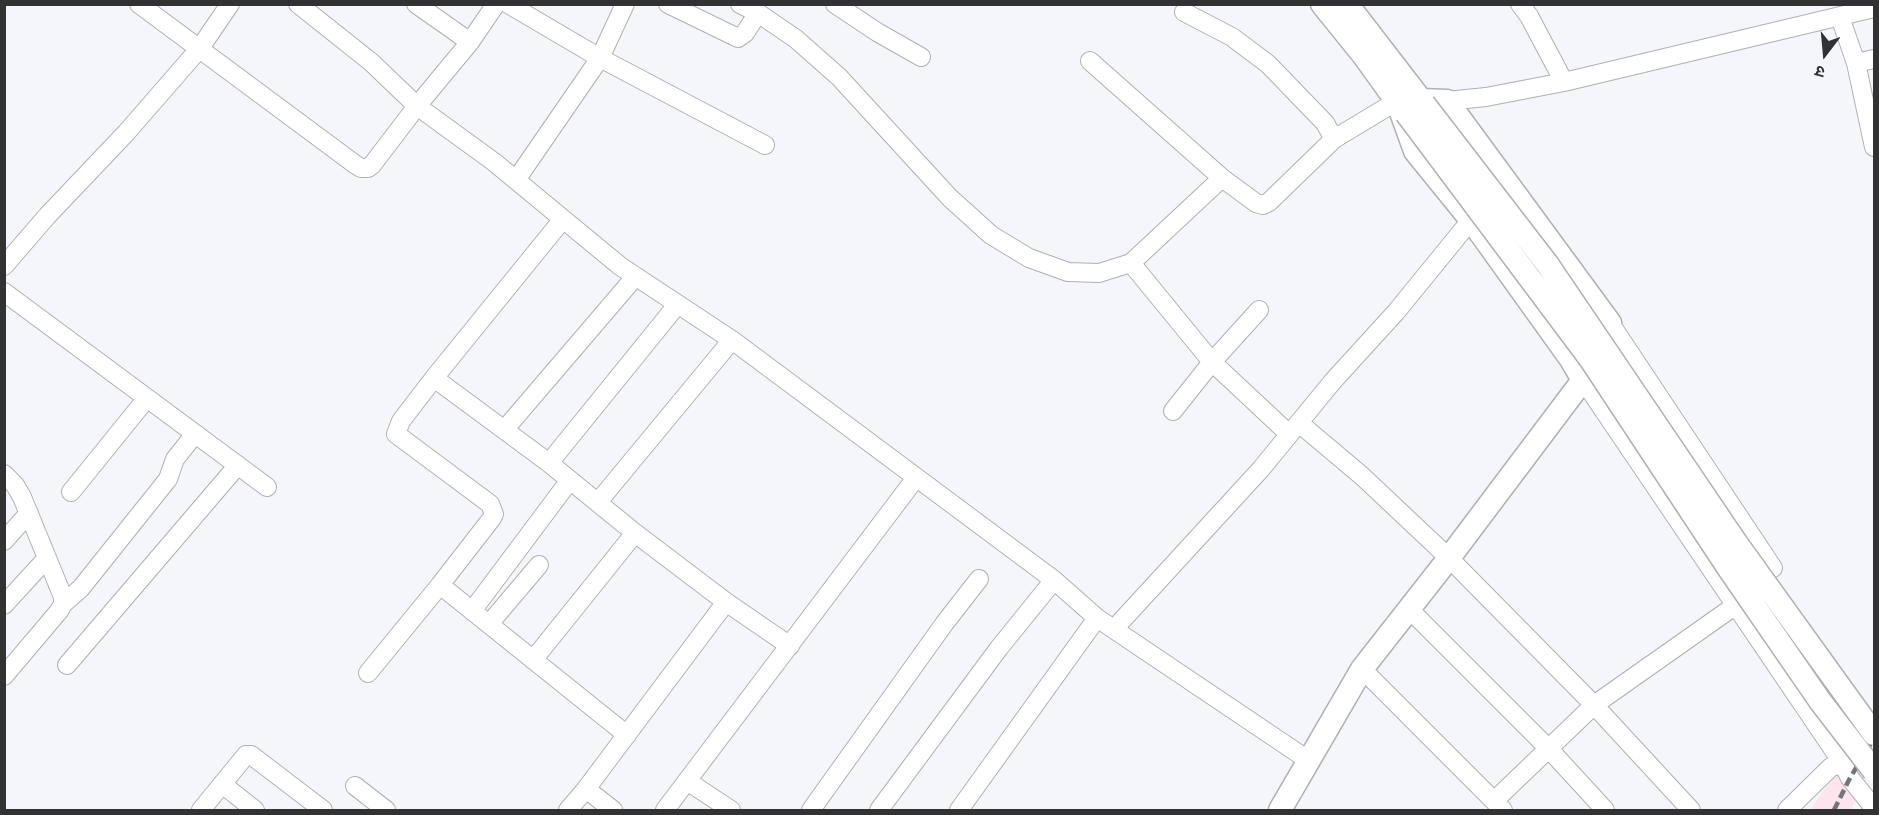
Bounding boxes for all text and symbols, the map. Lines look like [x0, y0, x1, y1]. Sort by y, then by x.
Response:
north arrow [1795, 24, 1855, 84]
text: उ [1813, 61, 1827, 82]

